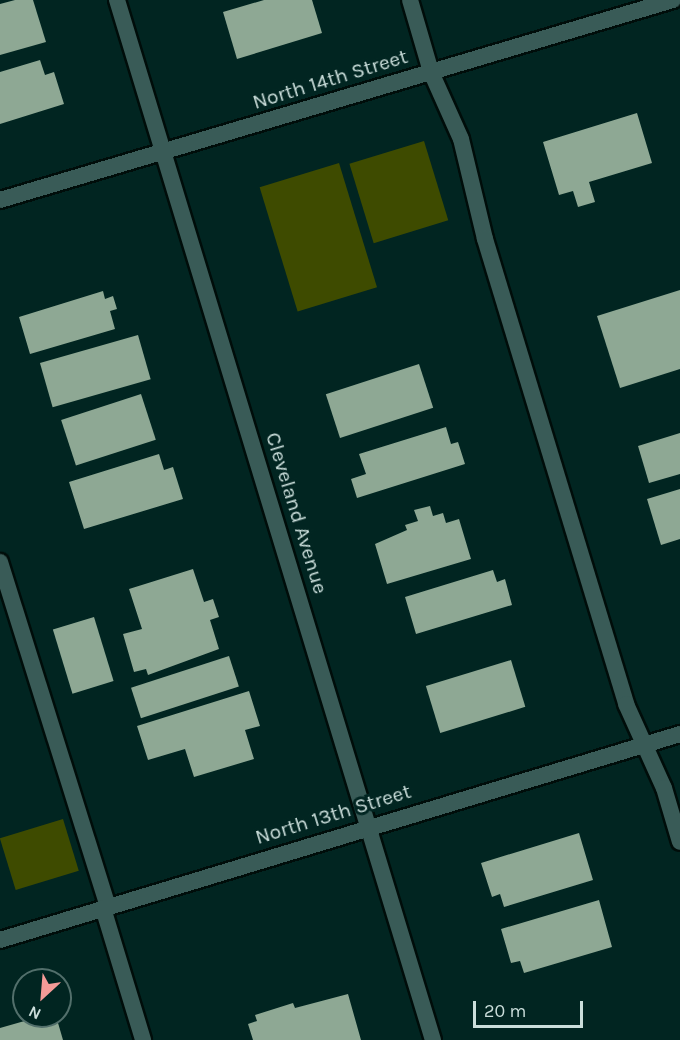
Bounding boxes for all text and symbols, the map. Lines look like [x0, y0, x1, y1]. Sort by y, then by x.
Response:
street label: North 14th Street [249, 43, 411, 115]
street label: Cleveland Avenue [260, 429, 334, 597]
street label: North 13th Street [252, 778, 414, 850]
north arrow [12, 968, 72, 1028]
scale bar [476, 989, 586, 1027]
text: 20 m [484, 1000, 526, 1022]
text: N [25, 1002, 44, 1024]

